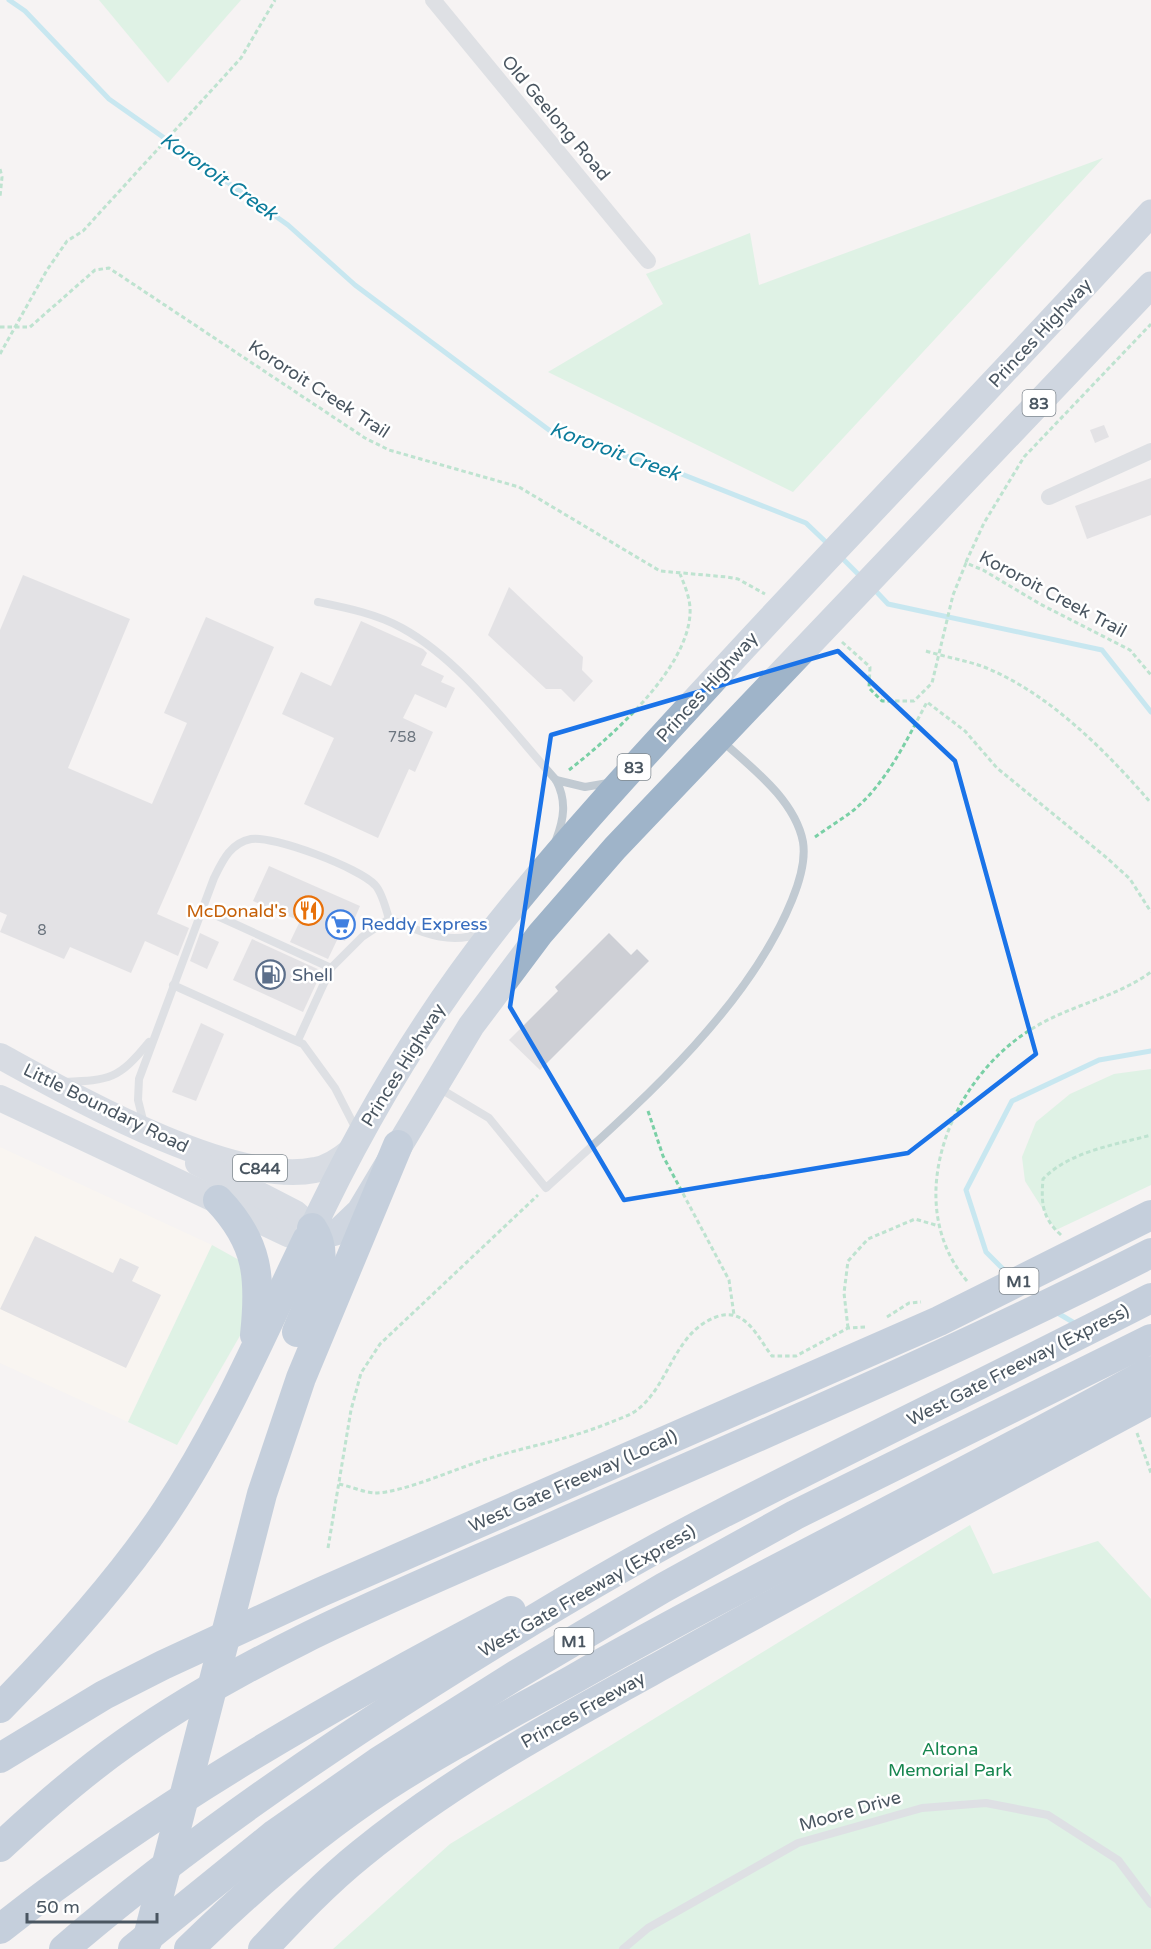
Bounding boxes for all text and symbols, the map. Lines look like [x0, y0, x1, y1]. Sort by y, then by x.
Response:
street label: Old Geelong Road [497, 51, 615, 185]
water label: Kororoit Creek [155, 128, 283, 227]
street label: Princes Highway [984, 274, 1096, 392]
street label: Kororoit Creek Trail [244, 335, 394, 443]
road number: 83 [1022, 390, 1056, 416]
water label: Kororoit Creek [546, 417, 685, 487]
street label: Kororoit Creek Trail [975, 546, 1131, 642]
street label: Princes Highway [652, 627, 763, 747]
house number: 758 [388, 728, 416, 746]
road number: 83 [618, 754, 650, 780]
restaurant icon: McDonald's [292, 895, 324, 927]
place label: McDonald's [187, 900, 287, 922]
supermarket icon: Reddy Express [324, 908, 356, 940]
place label: Reddy Express [361, 913, 488, 935]
house number: 8 [37, 921, 47, 939]
fuel station icon: Shell [255, 959, 287, 991]
place label: Shell [292, 964, 333, 986]
street label: Princes Highway [356, 999, 450, 1131]
street label: Little Boundary Road [20, 1058, 192, 1158]
road number: C844 [233, 1155, 287, 1181]
road number: M1 [1000, 1268, 1038, 1294]
street label: West Gate Freeway (Express) [903, 1299, 1133, 1431]
street label: West Gate Freeway (Local) [465, 1425, 681, 1537]
street label: West Gate Freeway (Express) [475, 1520, 699, 1662]
road number: M1 [554, 1628, 594, 1654]
street label: Princes Freeway [517, 1667, 649, 1753]
park label: Altona Memorial Park [888, 1738, 1012, 1781]
street label: Moore Drive [797, 1786, 903, 1836]
scale bar [27, 1886, 158, 1924]
text: 50 m [36, 1896, 80, 1918]

